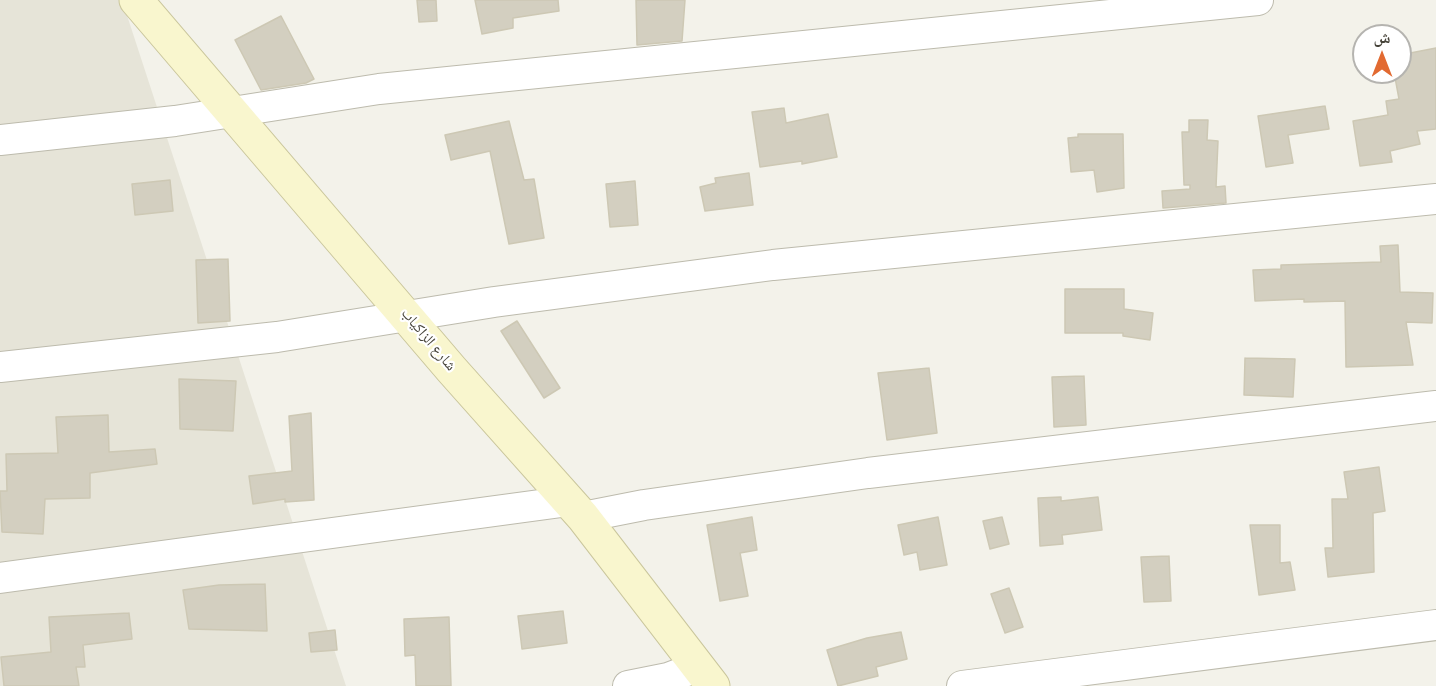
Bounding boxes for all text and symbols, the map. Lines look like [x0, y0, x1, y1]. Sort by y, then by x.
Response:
north arrow [1352, 24, 1412, 84]
text: ش [1374, 26, 1390, 49]
street label: شارع الزاكياب [397, 305, 459, 375]

